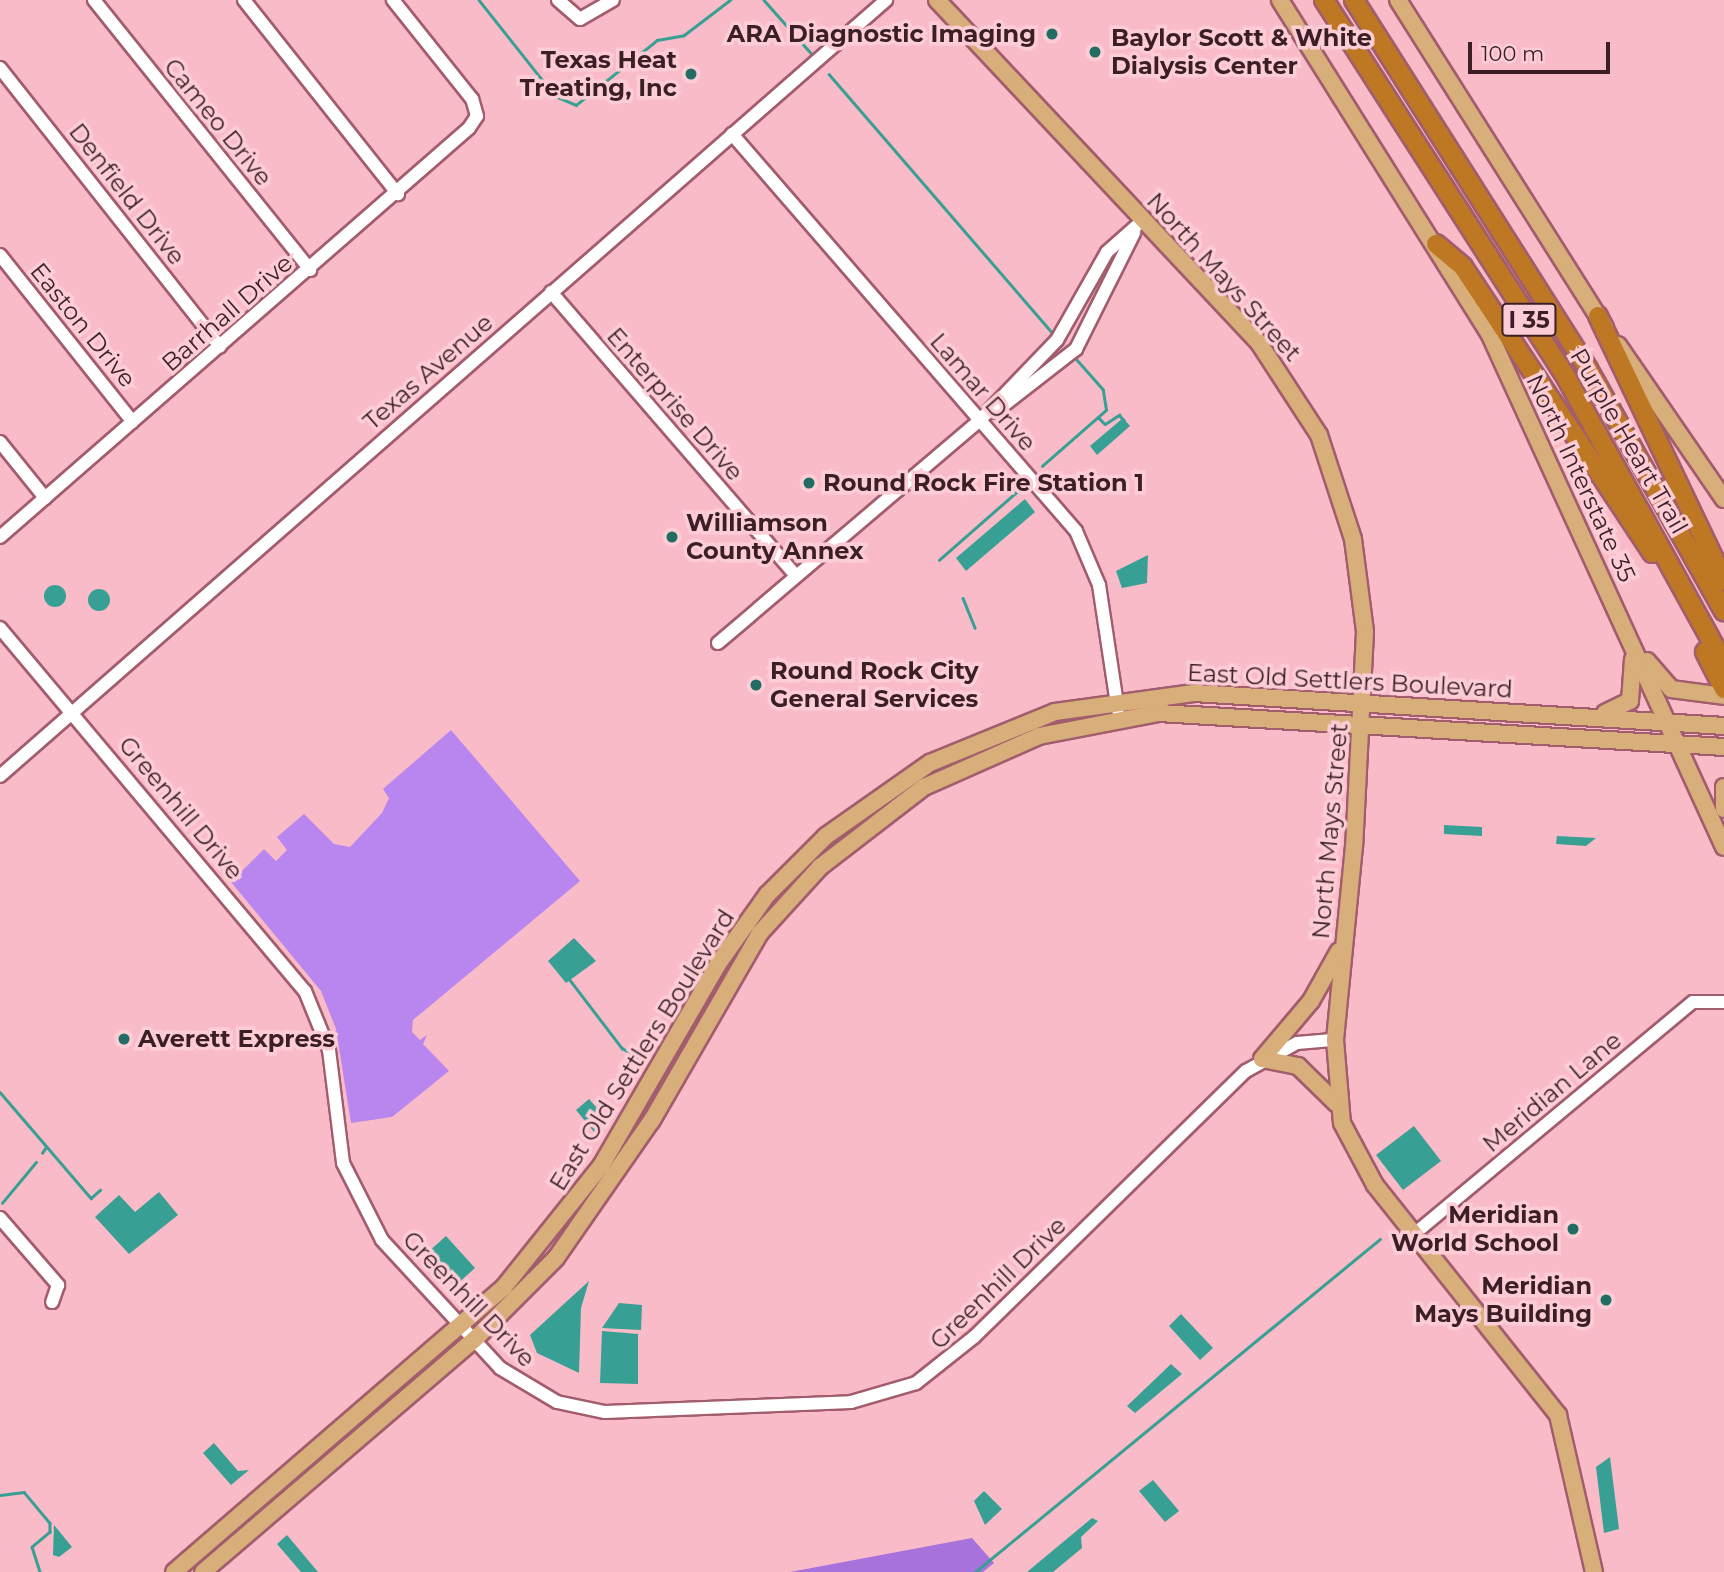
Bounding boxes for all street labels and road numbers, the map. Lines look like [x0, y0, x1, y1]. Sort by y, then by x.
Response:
street label: Cameo Drive [158, 53, 278, 191]
street label: Denfield Drive [63, 118, 191, 270]
street label: North Mays Street [1141, 187, 1307, 367]
street label: Barrhall Drive [156, 248, 298, 378]
street label: Easton Drive [24, 257, 142, 393]
road number: I 35 [1501, 300, 1557, 340]
street label: Texas Avenue [357, 308, 499, 436]
street label: Enterprise Drive [601, 322, 749, 486]
street label: Lamar Drive [924, 327, 1042, 457]
street label: Purple Heart Trail [1564, 343, 1694, 539]
street label: North Interstate 35 [1520, 370, 1642, 586]
street label: East Old Settlers Boulevard [1186, 658, 1514, 704]
street label: North Mays Street [1306, 722, 1354, 940]
street label: Greenhill Drive [113, 731, 249, 885]
street label: East Old Settlers Boulevard [543, 904, 741, 1196]
street label: Meridian Lane [1477, 1026, 1627, 1158]
street label: Greenhill Drive [924, 1211, 1072, 1355]
street label: Greenhill Drive [397, 1225, 541, 1373]

